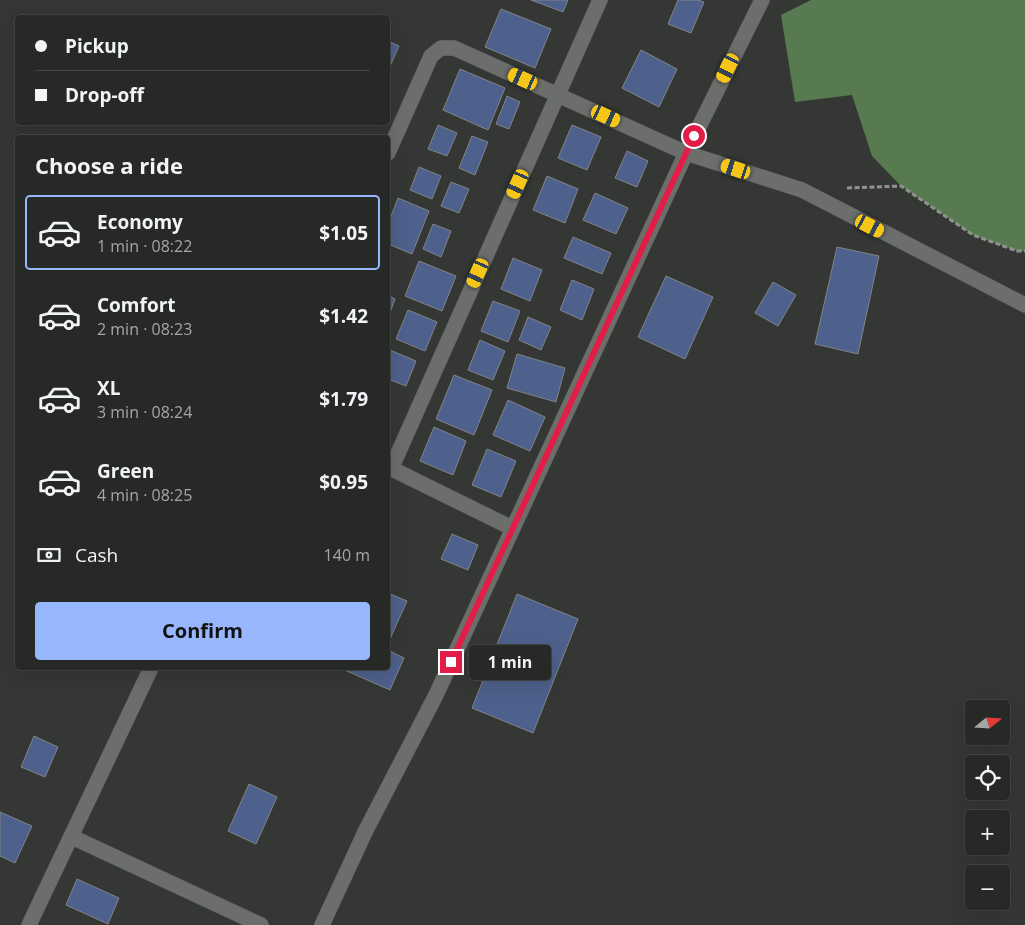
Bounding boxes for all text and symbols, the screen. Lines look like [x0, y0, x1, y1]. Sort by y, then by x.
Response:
text: Pickup [65, 33, 129, 59]
car [714, 51, 741, 85]
car [506, 66, 539, 92]
text: Drop-off [65, 82, 144, 108]
car [589, 103, 622, 129]
route start [683, 125, 705, 147]
text: Choose a ride [35, 150, 183, 180]
car [719, 157, 752, 181]
car [505, 167, 530, 201]
text: Economy [97, 209, 183, 235]
icon: car [37, 210, 82, 255]
car [853, 213, 886, 239]
text: $1.05 [319, 220, 368, 246]
text: 1 min · 08:22 [97, 235, 192, 257]
car [465, 256, 490, 290]
text: Comfort [97, 292, 176, 318]
icon: car [37, 293, 82, 338]
text: $1.42 [319, 303, 368, 329]
text: 2 min · 08:23 [97, 318, 192, 340]
text: XL [97, 375, 120, 401]
icon: car [37, 376, 82, 421]
text: $1.79 [319, 386, 368, 412]
text: 3 min · 08:24 [97, 401, 192, 423]
text: Green [97, 458, 154, 484]
icon: car [37, 459, 82, 504]
text: $0.95 [319, 469, 368, 495]
text: 4 min · 08:25 [97, 484, 192, 506]
icon: cash [35, 541, 63, 569]
text: Cash [75, 542, 118, 568]
text: 140 m [324, 544, 370, 566]
button: Confirm [35, 602, 370, 660]
callout: 1 min [468, 644, 551, 680]
route end [440, 651, 462, 673]
text: 1 min [488, 651, 532, 673]
north arrow [965, 700, 1010, 745]
map controls [965, 700, 1010, 910]
button: locate [965, 755, 1010, 800]
button: + [965, 810, 1010, 855]
button: − [965, 865, 1010, 910]

